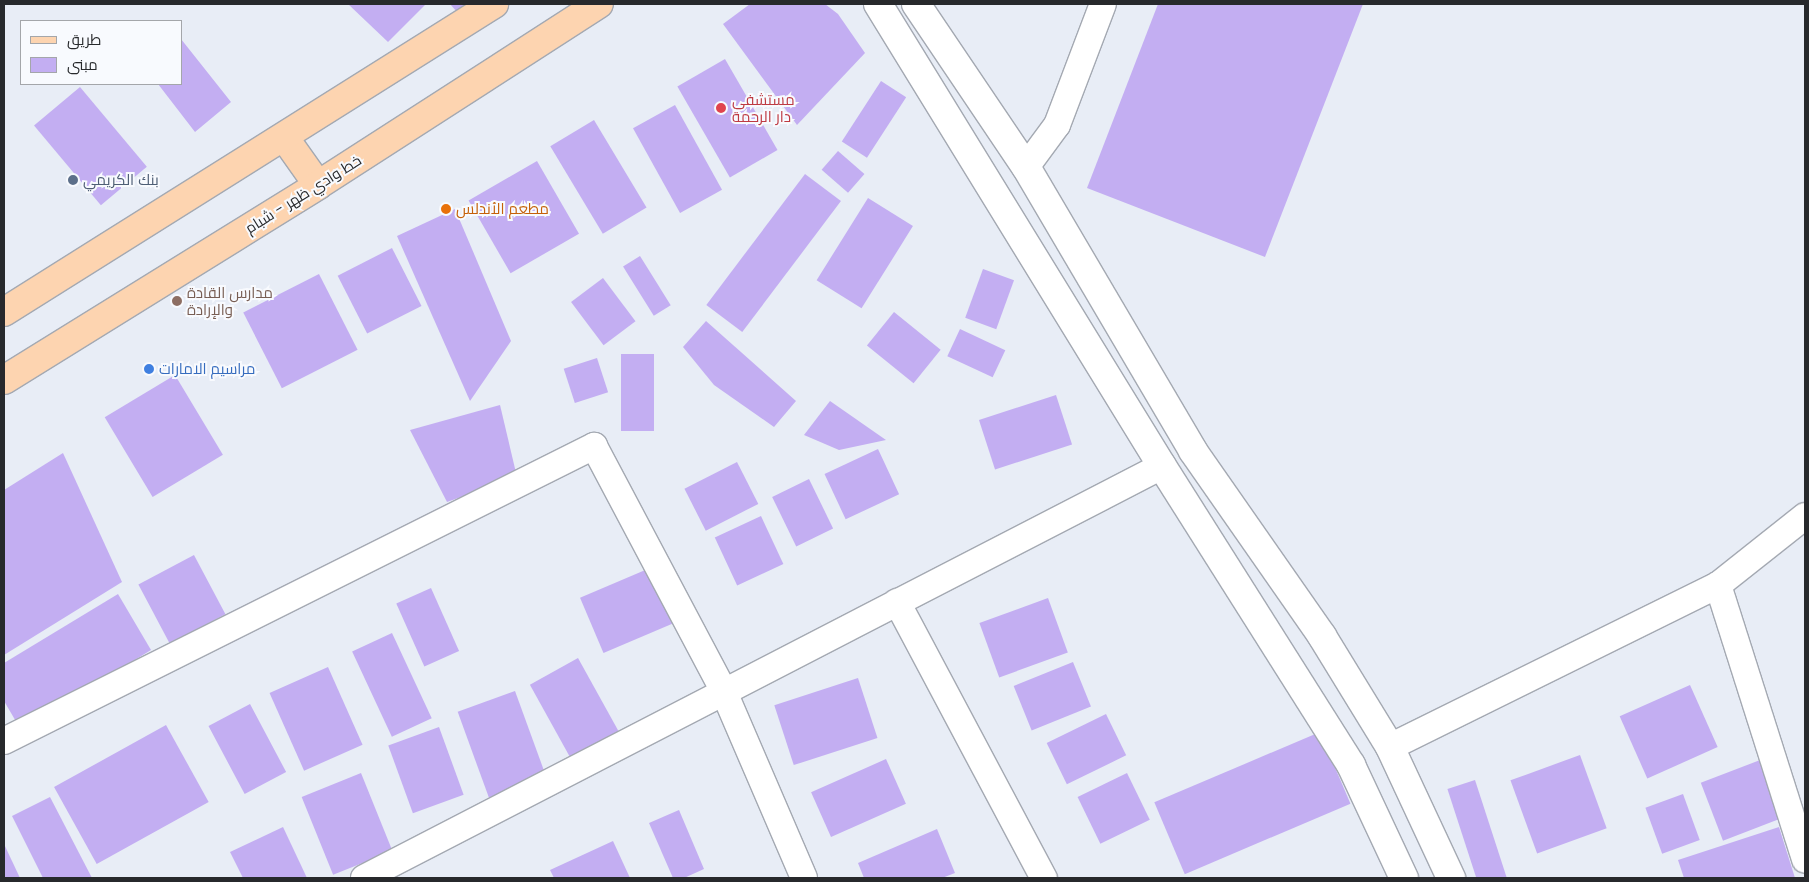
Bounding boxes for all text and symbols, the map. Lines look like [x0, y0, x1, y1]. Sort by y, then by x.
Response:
legend [20, 20, 182, 85]
text: طريق [67, 29, 101, 50]
text: مبنى [67, 54, 98, 75]
place label: مستشفى دار الرحمة [732, 90, 795, 125]
marker: مستشفى دار الرحمة [714, 101, 728, 115]
street label: خط وادي ظهر - شبام [242, 151, 364, 237]
place label: بنك الكريمي [83, 171, 159, 189]
marker: بنك الكريمي [67, 174, 79, 186]
place label: مطعم الأندلس [456, 200, 549, 218]
marker: مطعم الأندلس [440, 203, 452, 215]
place label: مدارس القادة والإرادة [187, 283, 273, 318]
marker: مدارس القادة والإرادة [171, 295, 183, 307]
place label: مراسيم الامارات [159, 360, 255, 378]
marker: مراسيم الامارات [143, 363, 155, 375]

